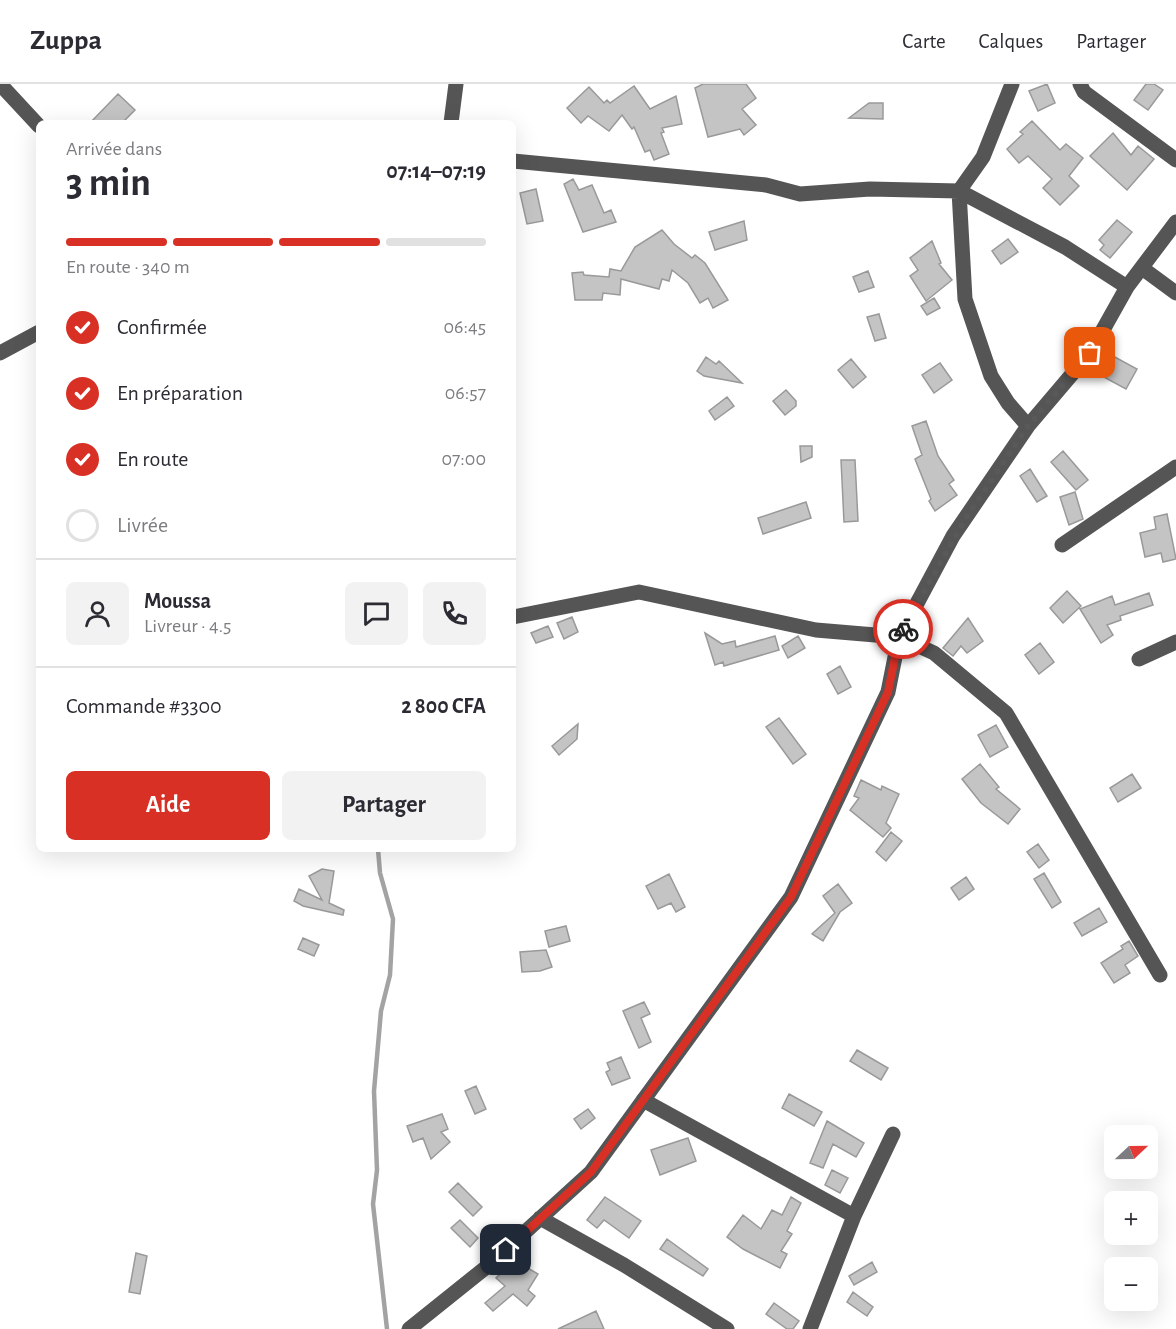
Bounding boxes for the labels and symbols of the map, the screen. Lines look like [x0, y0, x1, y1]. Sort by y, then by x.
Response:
pin [1064, 327, 1115, 378]
courier [873, 599, 933, 659]
north arrow [1104, 1125, 1158, 1179]
pin [480, 1224, 531, 1275]

